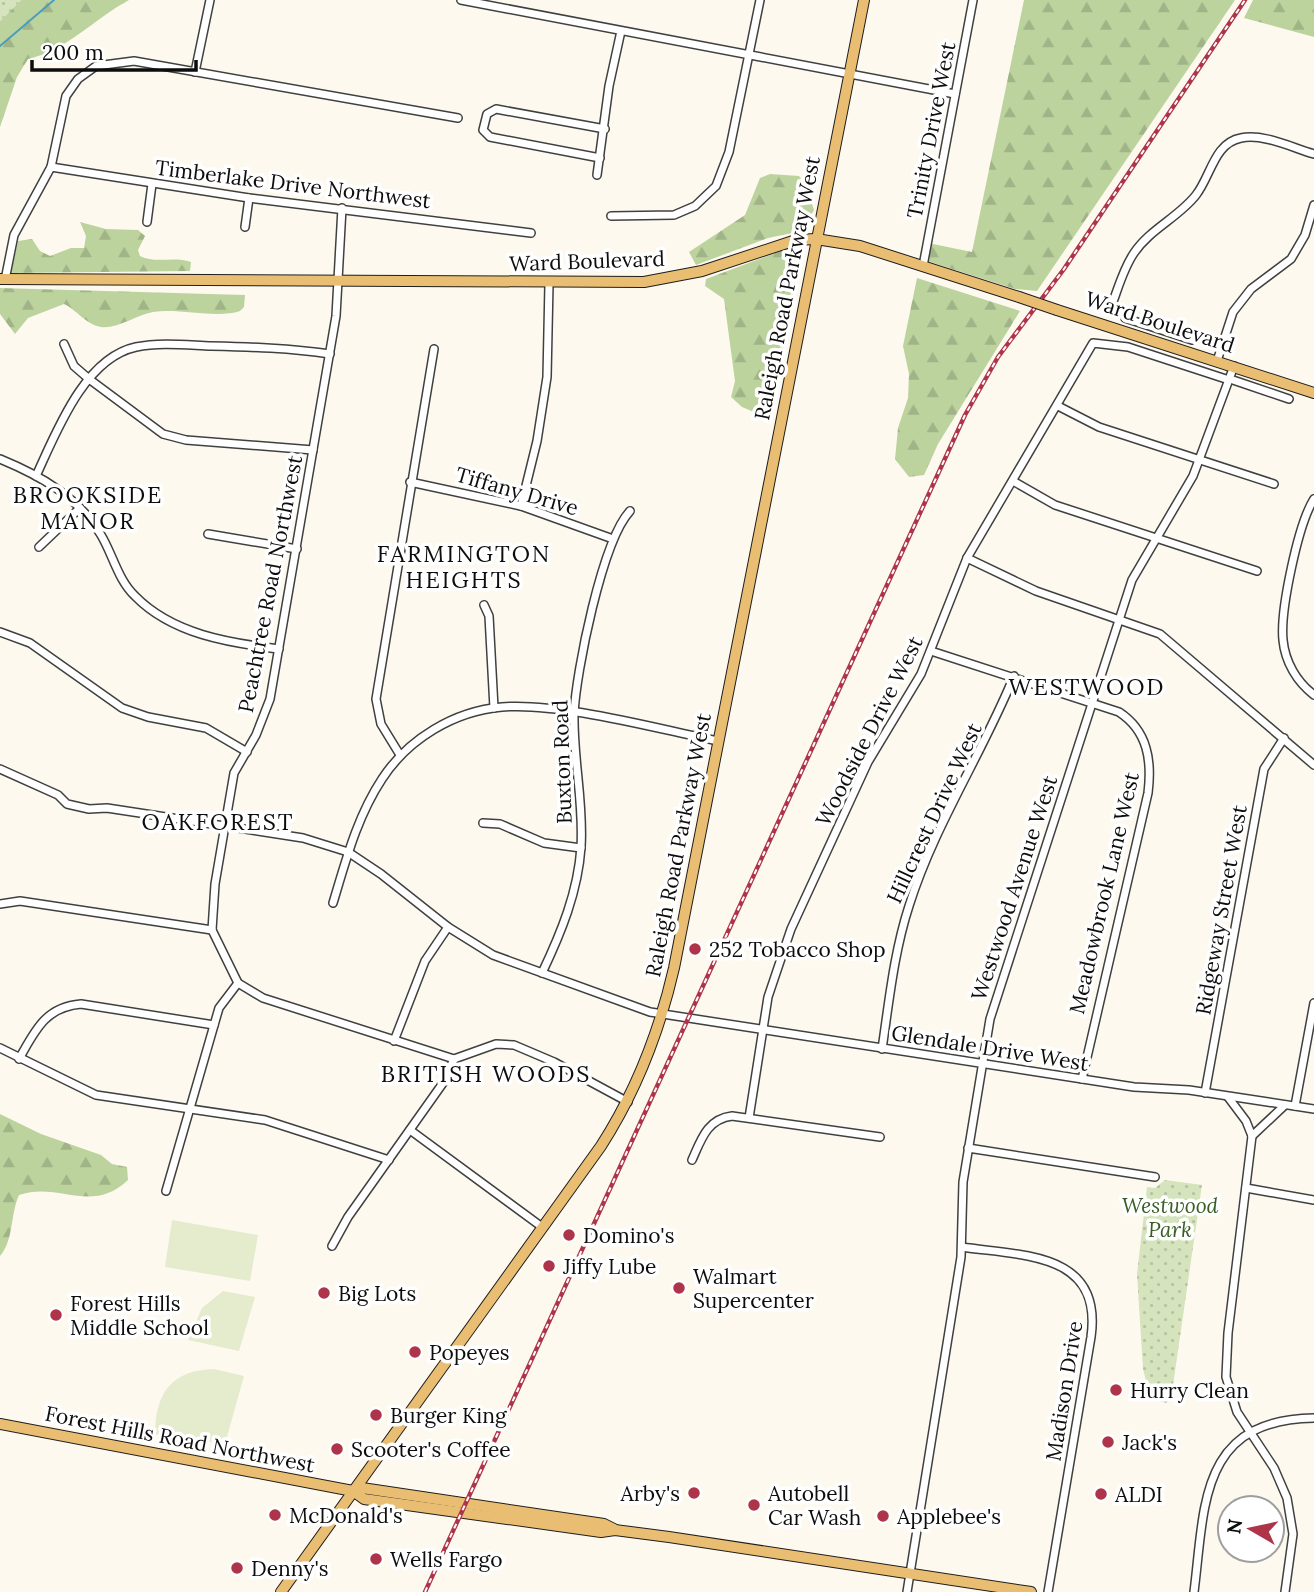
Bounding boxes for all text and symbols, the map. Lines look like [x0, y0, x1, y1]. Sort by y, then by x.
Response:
scale bar [32, 28, 196, 72]
text: 200 m [42, 39, 104, 66]
street label: Trinity Drive West [901, 39, 962, 221]
street label: Raleigh Road Parkway West [748, 153, 826, 422]
street label: Timberlake Drive Northwest [154, 154, 433, 214]
street label: Ward Boulevard [509, 245, 665, 277]
street label: Ward Boulevard [1082, 285, 1238, 359]
street label: Peachtree Road Northwest [232, 452, 308, 715]
street label: Tiffany Drive [453, 461, 581, 521]
district label: BROOKSIDE MANOR [13, 480, 163, 535]
district label: FARMINGTON HEIGHTS [377, 539, 551, 594]
street label: Woodside Drive West [809, 631, 929, 831]
district label: WESTWOOD [1009, 672, 1165, 701]
street label: Buxton Road [546, 700, 578, 824]
street label: Raleigh Road Parkway West [639, 710, 717, 979]
street label: Hillcrest Drive West [880, 718, 988, 907]
street label: Meadowbrook Lane West [1063, 768, 1145, 1017]
street label: Westwood Avenue West [965, 771, 1063, 1004]
street label: Ridgeway Street West [1189, 802, 1253, 1017]
district label: OAKFOREST [141, 807, 295, 836]
place label: 252 Tobacco Shop [709, 936, 886, 963]
marker: 252 Tobacco Shop [687, 941, 703, 957]
street label: Glendale Drive West [890, 1019, 1091, 1077]
district label: BRITISH WOODS [381, 1059, 591, 1088]
park label: Westwood Park [1122, 1192, 1219, 1243]
place label: Domino's [583, 1222, 674, 1249]
marker: Domino's [561, 1227, 577, 1243]
place label: Jiffy Lube [562, 1253, 656, 1280]
marker: Jiffy Lube [541, 1258, 557, 1274]
place label: Walmart Supercenter [693, 1263, 814, 1314]
place label: Big Lots [338, 1280, 416, 1307]
marker: Walmart Supercenter [671, 1280, 687, 1296]
marker: Big Lots [316, 1285, 332, 1301]
place label: Forest Hills Middle School [70, 1290, 209, 1341]
marker: Forest Hills Middle School [48, 1307, 64, 1323]
street label: Madison Drive [1040, 1319, 1088, 1463]
place label: Popeyes [429, 1339, 510, 1366]
marker: Popeyes [407, 1344, 423, 1360]
place label: Hurry Clean [1130, 1377, 1249, 1404]
marker: Hurry Clean [1108, 1382, 1124, 1398]
street label: Forest Hills Road Northwest [43, 1400, 318, 1479]
place label: Burger King [390, 1402, 507, 1429]
marker: Burger King [368, 1407, 384, 1423]
place label: Jack's [1121, 1429, 1177, 1456]
marker: Jack's [1100, 1434, 1116, 1450]
place label: Scooter's Coffee [351, 1436, 511, 1463]
marker: Scooter's Coffee [329, 1441, 345, 1457]
place label: Arby's [620, 1480, 680, 1507]
place label: Autobell Car Wash [767, 1480, 861, 1531]
place label: ALDI [1114, 1481, 1163, 1508]
marker: Arby's [686, 1485, 702, 1501]
marker: ALDI [1093, 1486, 1109, 1502]
north arrow [1216, 1494, 1286, 1564]
marker: Autobell Car Wash [746, 1497, 762, 1513]
place label: McDonald's [289, 1502, 403, 1529]
place label: Applebee's [896, 1503, 1001, 1530]
marker: McDonald's [267, 1507, 283, 1523]
marker: Applebee's [875, 1508, 891, 1524]
text: N [1221, 1517, 1247, 1535]
place label: Wells Fargo [390, 1546, 502, 1573]
marker: Wells Fargo [368, 1551, 384, 1567]
place label: Denny's [251, 1555, 329, 1582]
marker: Denny's [229, 1560, 245, 1576]

